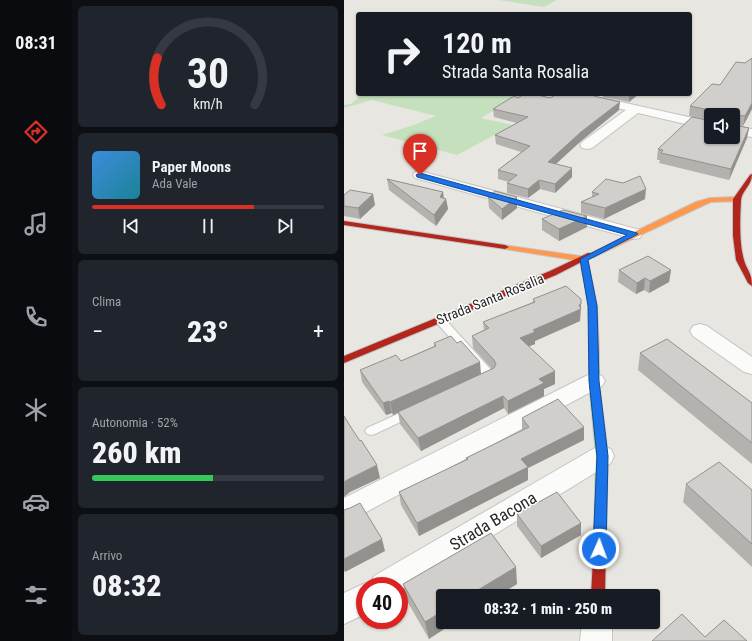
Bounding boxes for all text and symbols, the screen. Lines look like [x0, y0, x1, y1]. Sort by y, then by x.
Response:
text: 120 m [442, 27, 512, 60]
icon: right [376, 28, 428, 80]
text: 08:31 [15, 32, 57, 53]
text: 30 [187, 48, 229, 97]
text: Strada Santa Rosalia [442, 61, 589, 82]
text: km/h [193, 95, 223, 111]
map controls [704, 108, 740, 144]
button: sound [704, 108, 740, 144]
icon: directions [22, 118, 50, 146]
pin [403, 134, 437, 175]
icon: arrive [409, 140, 431, 162]
text: Paper Moons [152, 158, 231, 176]
text: Ada Vale [152, 176, 197, 191]
icon: music [22, 210, 50, 238]
icon: previous [120, 215, 142, 237]
icon: pause [197, 215, 219, 237]
icon: next [274, 215, 296, 237]
street label: Strada Santa Rosalia [434, 270, 546, 328]
text: Clima [92, 294, 121, 309]
icon: phone [22, 303, 50, 331]
text: 23° [187, 314, 229, 349]
text: − [92, 319, 103, 344]
text: + [313, 319, 324, 344]
icon: climate [22, 396, 50, 424]
text: Autonomia · 52% [92, 415, 178, 430]
text: 260 km [92, 435, 181, 470]
street label: Strada Bacona [446, 487, 540, 555]
icon: car [22, 488, 50, 516]
position arrow [578, 528, 620, 570]
text: Arrivo [92, 548, 122, 563]
text: 08:32 [92, 568, 161, 603]
speed limit sign: 40 [356, 577, 408, 629]
icon: filters [22, 581, 50, 609]
text: 08:32 · 1 min · 250 m [484, 600, 612, 618]

